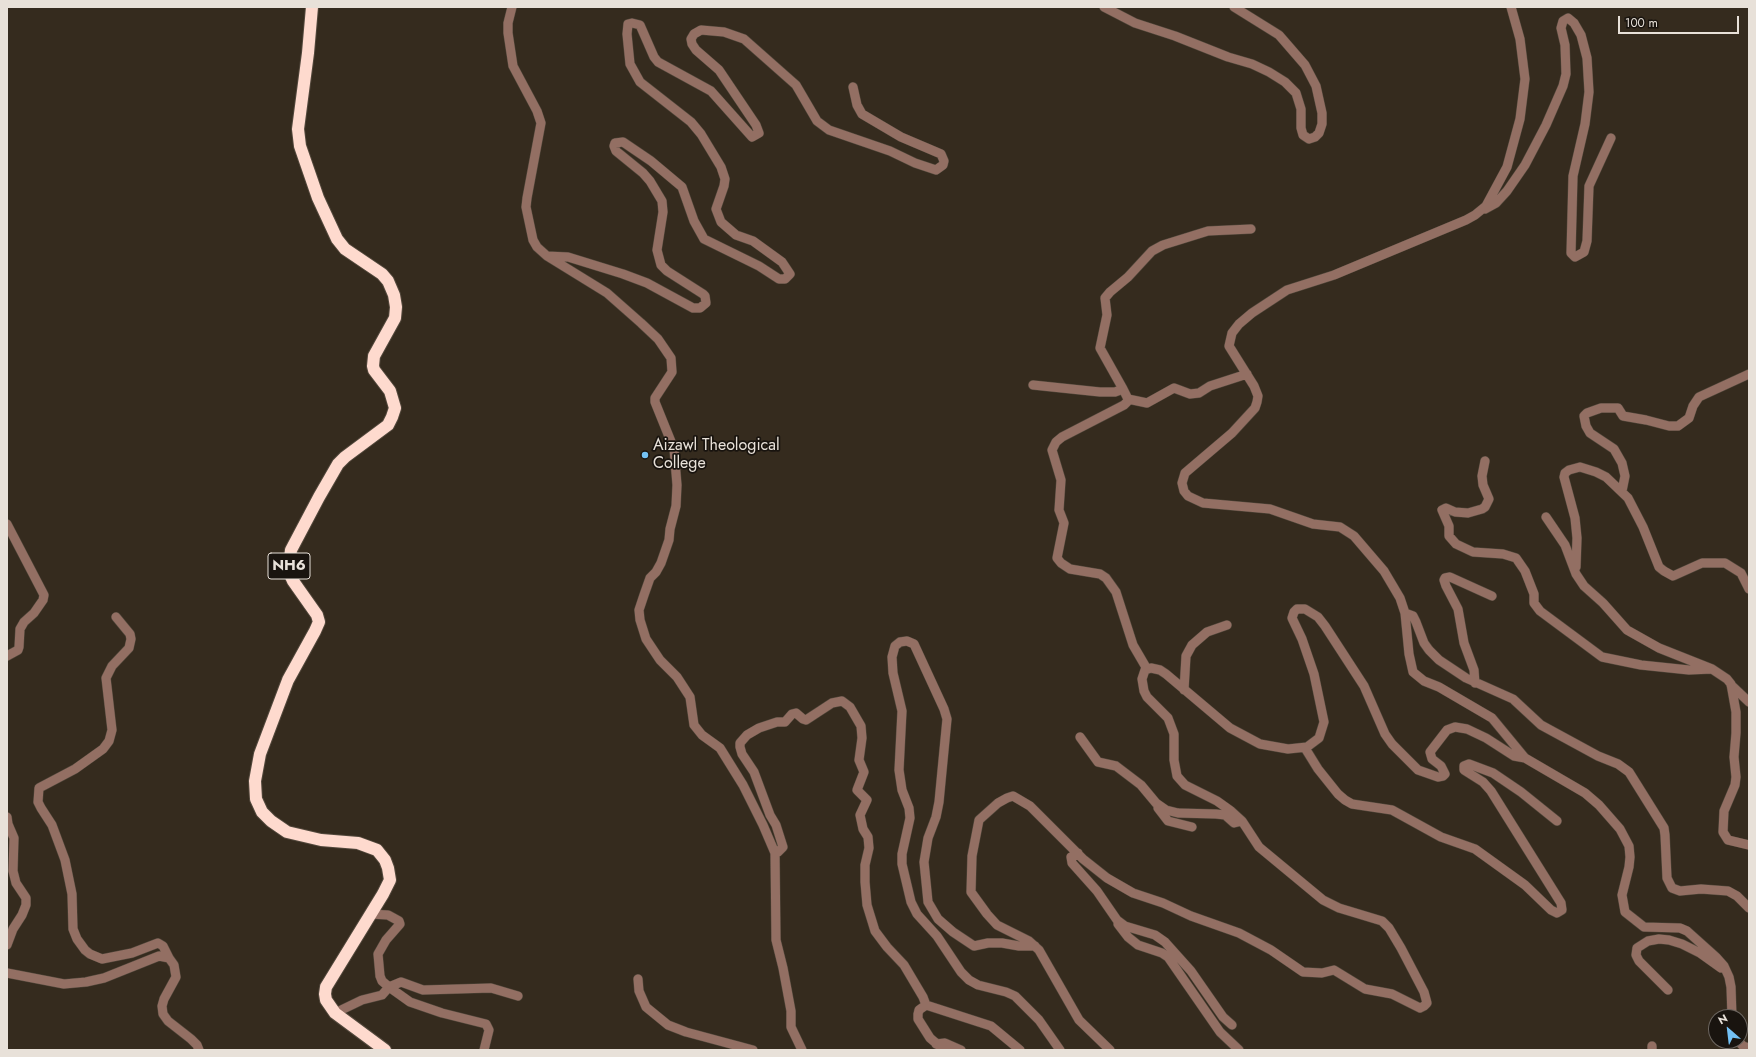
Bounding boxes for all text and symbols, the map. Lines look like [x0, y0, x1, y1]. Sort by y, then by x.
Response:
scale bar [1620, 8, 1741, 34]
text: 100 m [1625, 14, 1658, 32]
place label: Aizawl Theological College [653, 436, 780, 474]
marker: Aizawl Theological College [640, 450, 650, 460]
road number: NH6 [268, 553, 310, 579]
north arrow [1708, 1009, 1748, 1049]
text: N [1715, 1010, 1730, 1028]

